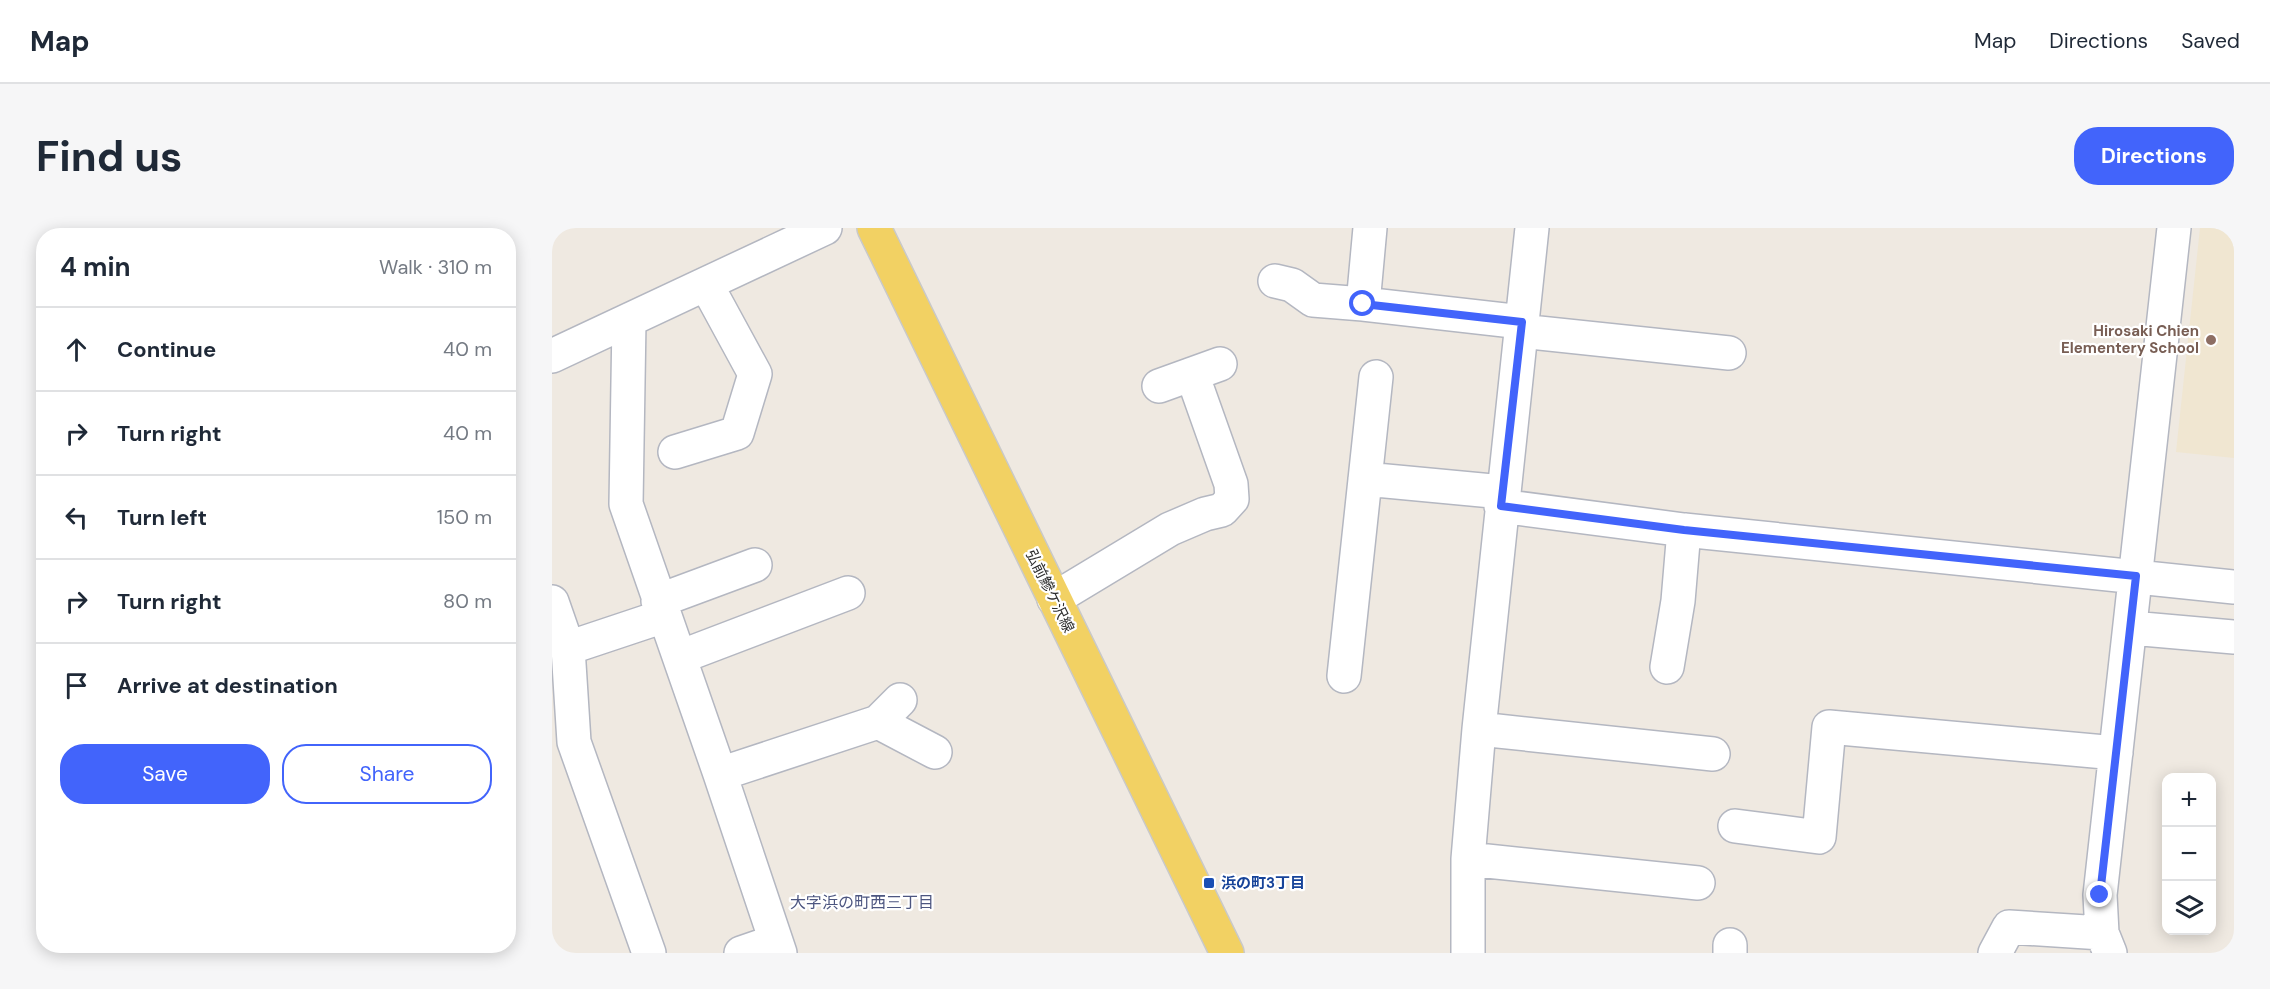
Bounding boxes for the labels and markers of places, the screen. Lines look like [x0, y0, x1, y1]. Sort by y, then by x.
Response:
place label: Hirosaki Chien Elementery School [2061, 321, 2199, 358]
marker: Hirosaki Chien Elementery School [2204, 333, 2218, 347]
place label: 浜の町3丁目 [1221, 873, 1305, 893]
marker: 浜の町3丁目 [1202, 876, 1216, 890]

